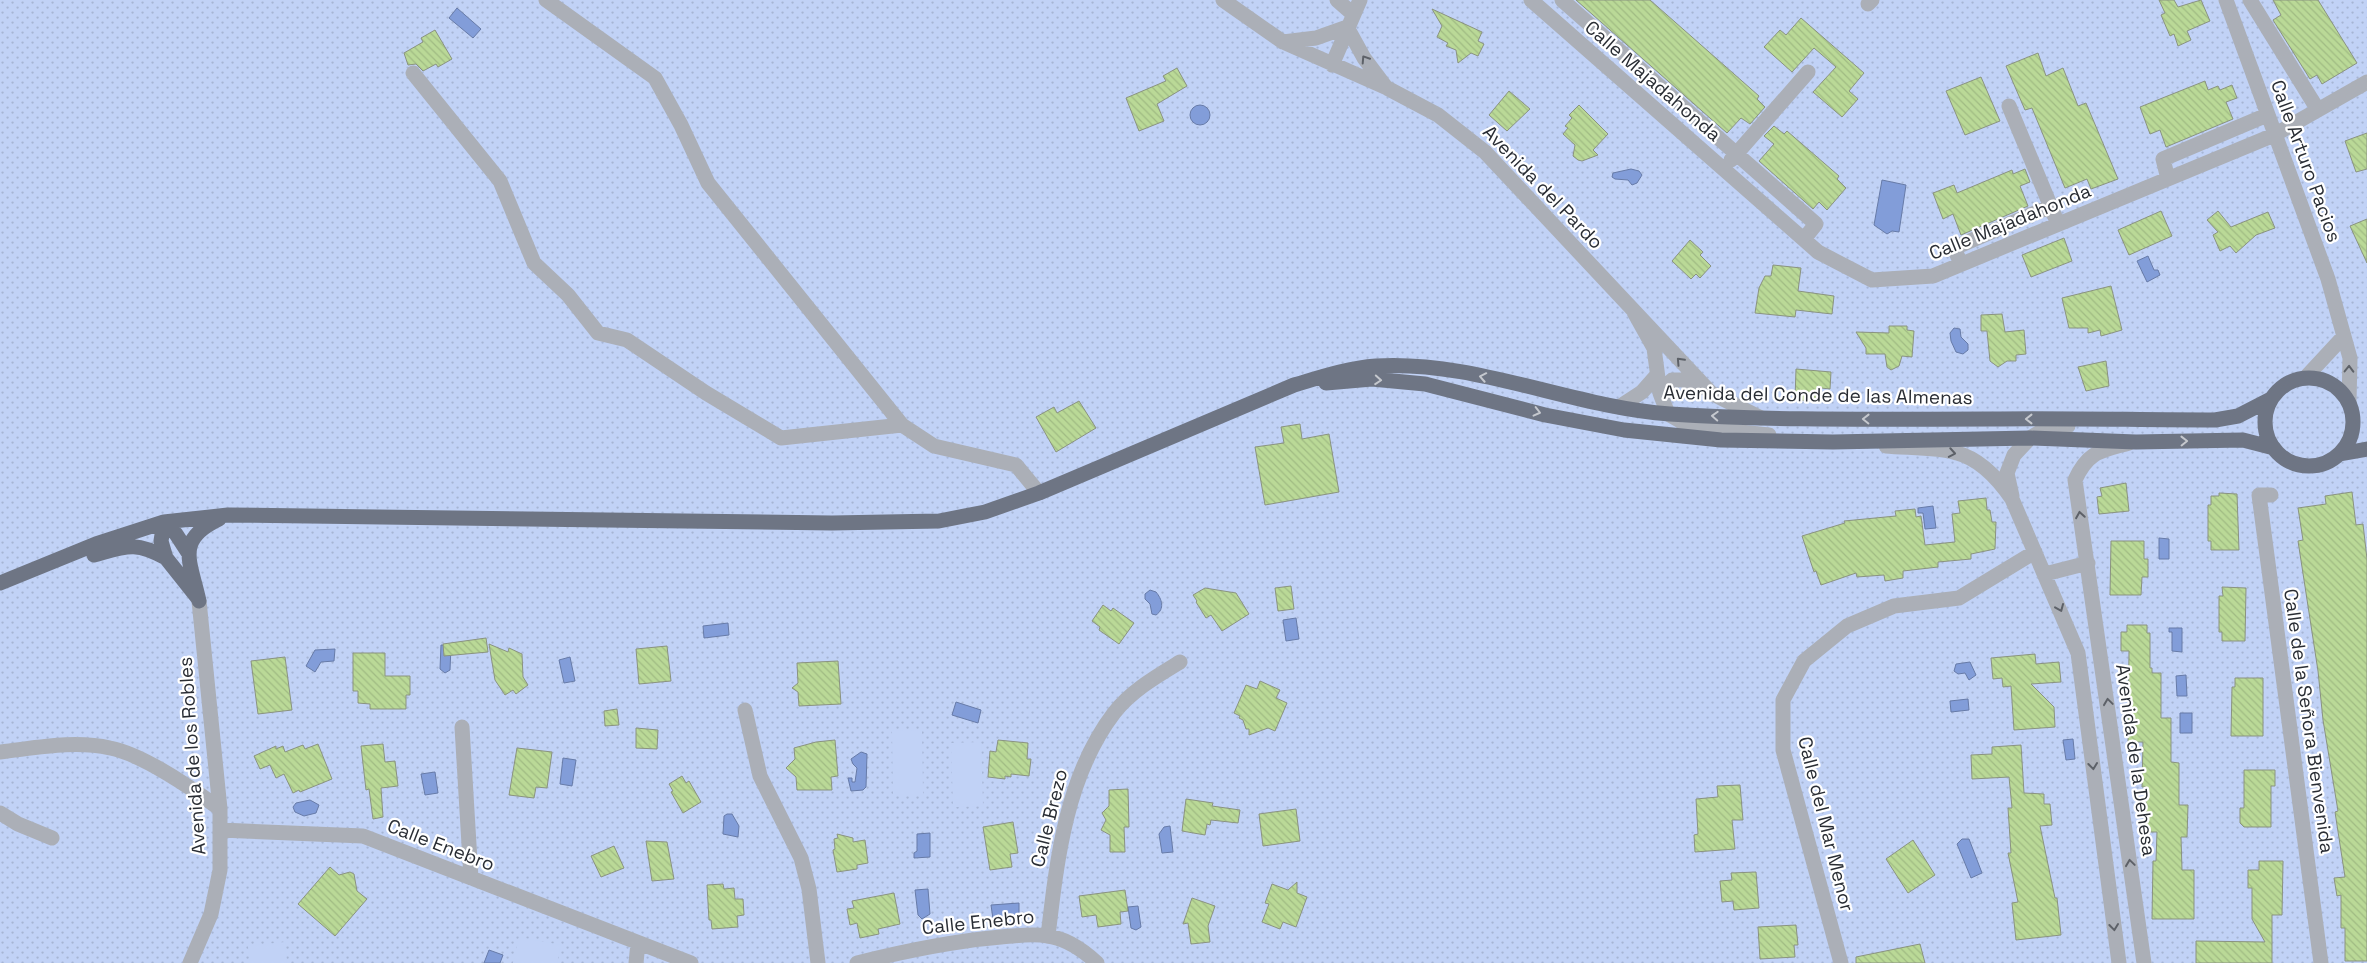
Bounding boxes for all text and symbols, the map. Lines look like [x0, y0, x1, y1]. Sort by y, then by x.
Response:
street label: Calle Majadahonda [1580, 15, 1726, 147]
one-way arrow [1362, 55, 1371, 64]
street label: Calle Arturo Pacios [2265, 76, 2347, 246]
street label: Avenida del Pardo [1477, 120, 1609, 254]
street label: Calle Majadahonda [1925, 178, 2095, 266]
one-way arrow [1677, 357, 1686, 366]
one-way arrow [2344, 364, 2355, 372]
one-way arrow [1478, 373, 1487, 383]
one-way arrow [1374, 374, 1382, 385]
street label: Avenida del Conde de las Almenas [1663, 380, 1973, 410]
one-way arrow [1532, 407, 1540, 417]
one-way arrow [1710, 410, 1718, 421]
one-way arrow [1862, 414, 1870, 424]
one-way arrow [2024, 414, 2032, 424]
one-way arrow [2181, 436, 2189, 446]
one-way arrow [1947, 447, 1956, 457]
one-way arrow [2076, 510, 2086, 519]
street label: Calle de la Señora Bienvenida [2278, 587, 2340, 855]
one-way arrow [2053, 603, 2064, 612]
street label: Avenida de los Robles [173, 656, 211, 856]
street label: Avenida de la Dehesa [2110, 662, 2162, 858]
one-way arrow [2103, 697, 2113, 706]
street label: Calle del Mar Menor [1792, 734, 1860, 914]
one-way arrow [2087, 762, 2098, 770]
street label: Calle Brezo [1025, 766, 1073, 870]
street label: Calle Enebro [384, 813, 498, 877]
one-way arrow [2125, 858, 2136, 866]
street label: Calle Enebro [921, 904, 1035, 940]
one-way arrow [2109, 923, 2119, 931]

